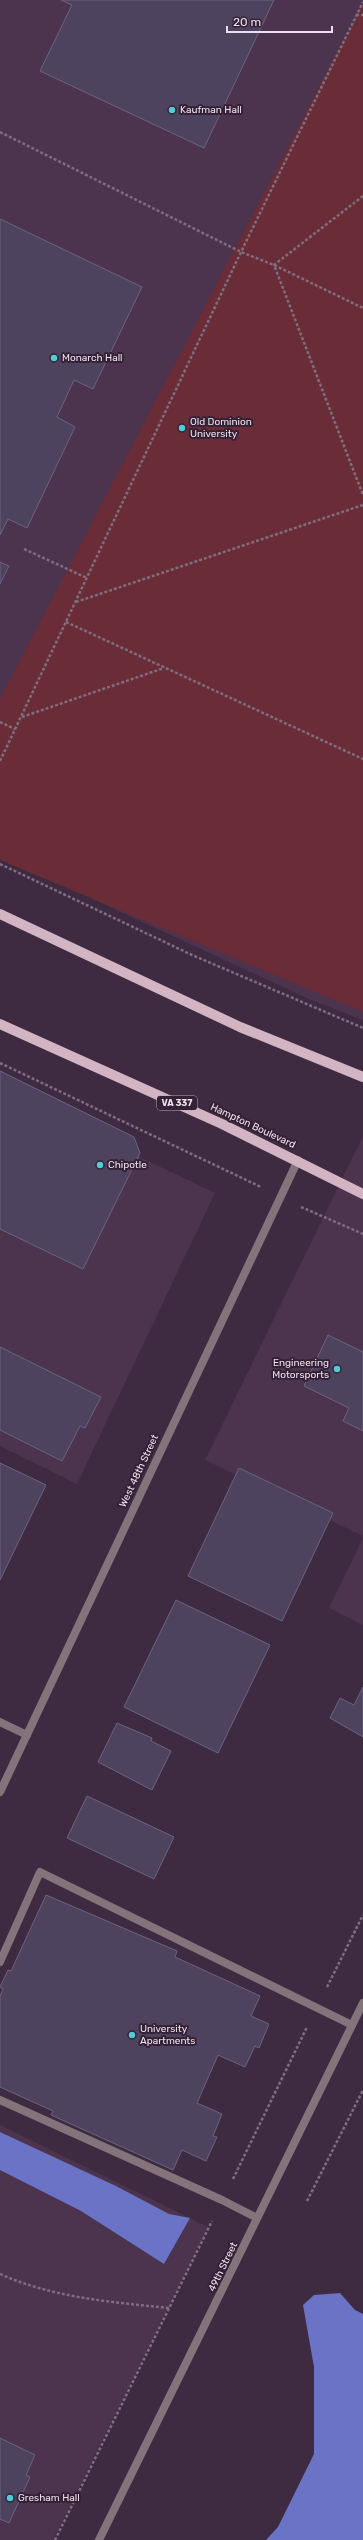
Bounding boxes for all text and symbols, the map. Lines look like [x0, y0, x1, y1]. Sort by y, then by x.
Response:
scale bar [227, 8, 332, 34]
text: 20 m [233, 15, 261, 29]
place label: Kaufman Hall [180, 104, 242, 116]
marker: Kaufman Hall [167, 105, 177, 115]
place label: Monarch Hall [62, 352, 123, 364]
marker: Monarch Hall [49, 353, 59, 363]
place label: Old Dominion University [190, 416, 252, 440]
marker: Old Dominion University [177, 423, 187, 433]
road number: VA 337 [157, 1096, 197, 1110]
street label: Hampton Boulevard [209, 1101, 297, 1151]
place label: Chipotle [108, 1159, 147, 1171]
marker: Chipotle [95, 1160, 105, 1170]
place label: Engineering Motorsports [272, 1357, 329, 1381]
marker: Engineering Motorsports [332, 1364, 342, 1374]
street label: West 48th Street [117, 1433, 161, 1509]
place label: University Apartments [140, 2023, 195, 2047]
marker: University Apartments [127, 2030, 137, 2040]
street label: 49th Street [206, 2240, 240, 2294]
place label: Gresham Hall [18, 2492, 80, 2504]
marker: Gresham Hall [5, 2493, 15, 2503]

